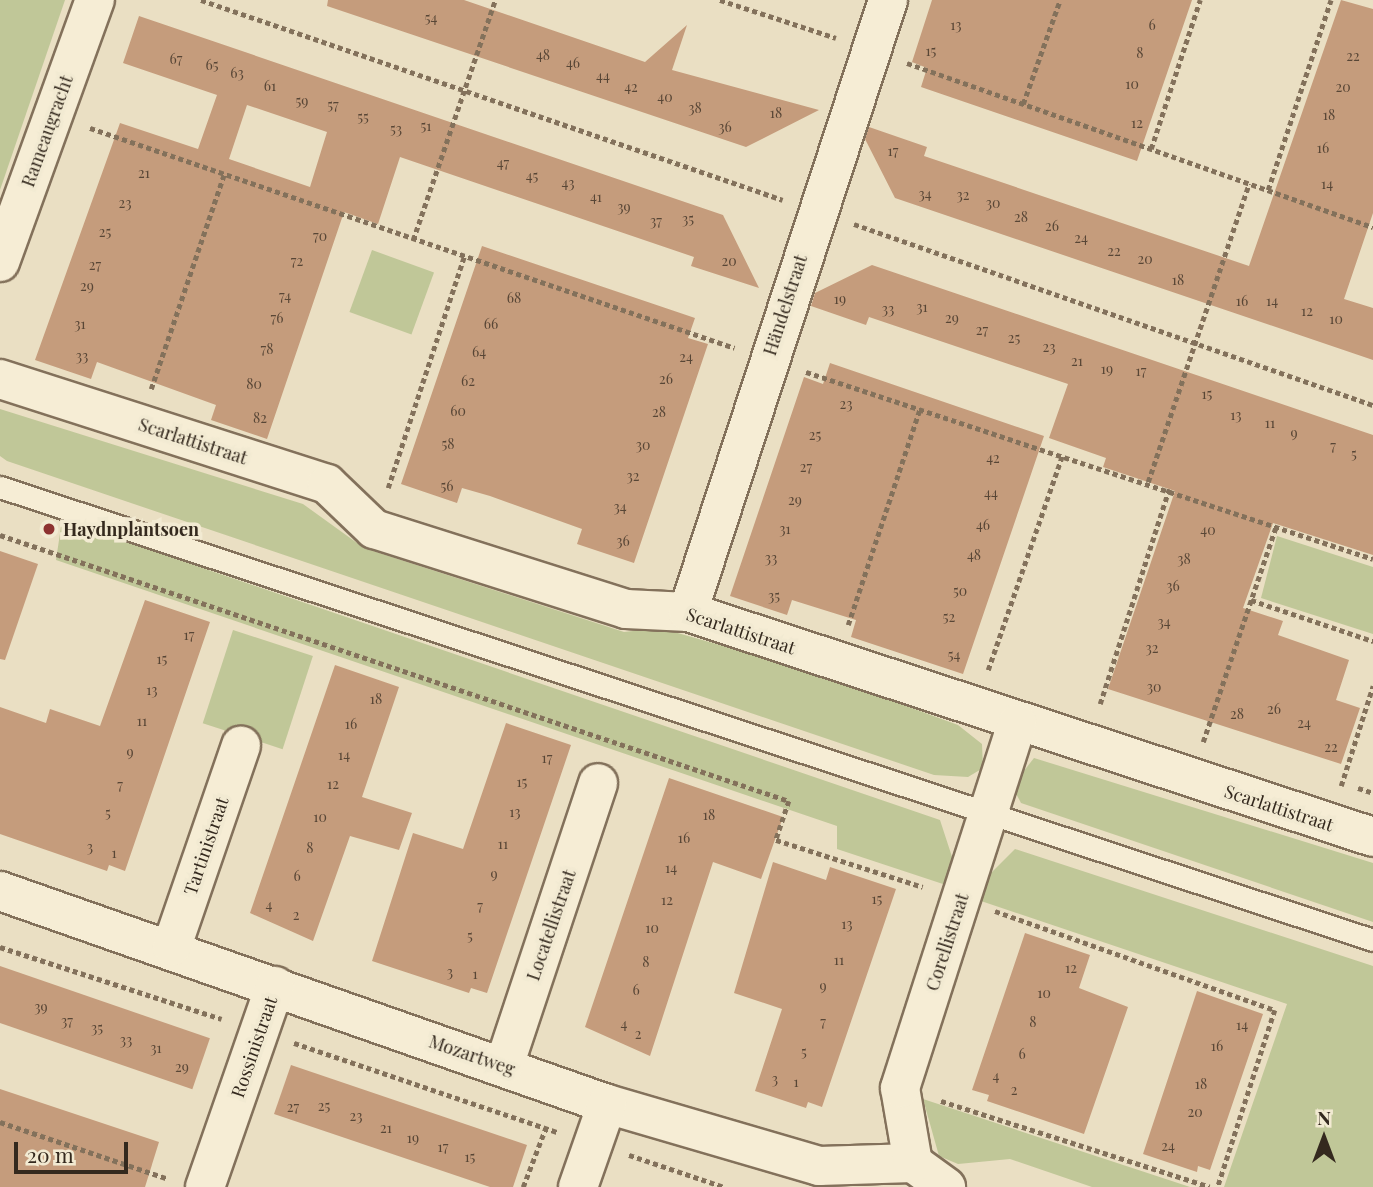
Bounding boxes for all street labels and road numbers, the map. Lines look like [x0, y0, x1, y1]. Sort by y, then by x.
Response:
street label: Rameaugracht [17, 72, 77, 190]
street label: Händelstraat [759, 252, 811, 358]
street label: Scarlattistraat [136, 413, 250, 469]
street label: Scarlattistraat [684, 603, 798, 659]
street label: Scarlattistraat [1222, 780, 1336, 836]
street label: Tartinistraat [179, 794, 233, 898]
street label: Locatellistraat [522, 867, 580, 983]
street label: Corellistraat [921, 890, 973, 994]
street label: Rossinistraat [227, 994, 281, 1100]
street label: Mozartweg [426, 1030, 518, 1080]

